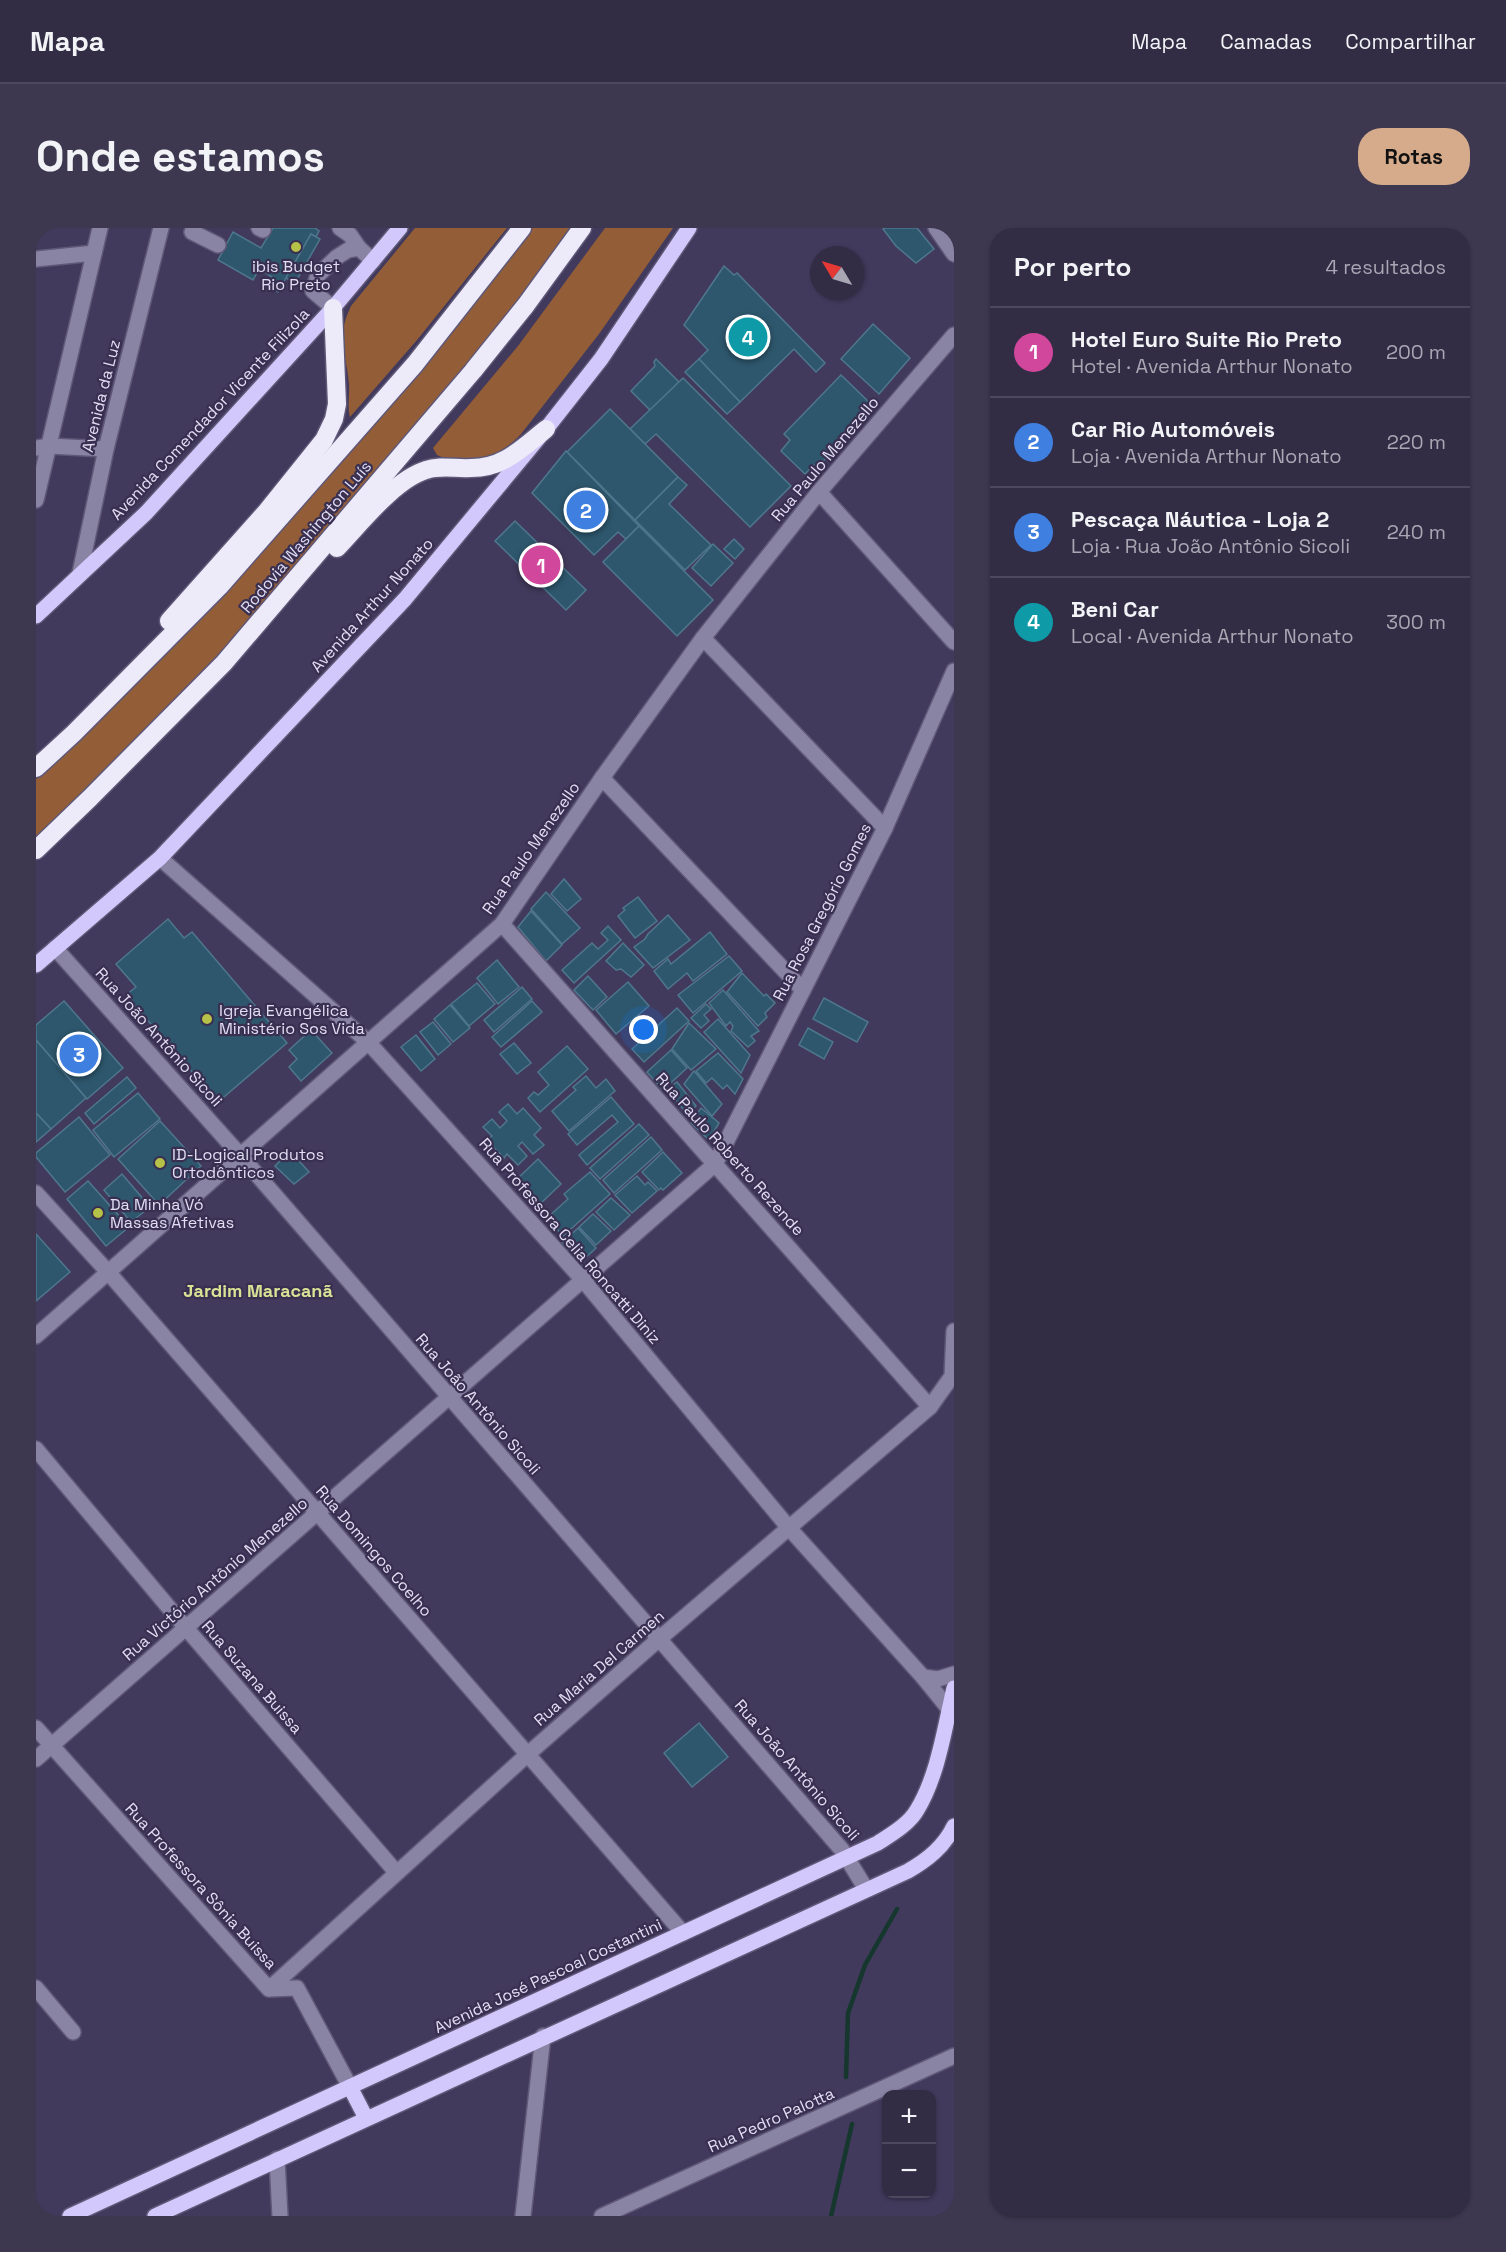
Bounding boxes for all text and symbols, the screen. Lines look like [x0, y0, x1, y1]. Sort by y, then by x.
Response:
text: Mapa [30, 23, 105, 59]
text: Mapa [1131, 28, 1187, 55]
text: Camadas [1220, 28, 1312, 55]
text: Compartilhar [1345, 28, 1476, 55]
button: Rotas [1358, 128, 1470, 185]
text: Onde estamos [36, 130, 325, 183]
marker: ibis Budget Rio Preto [289, 240, 303, 254]
north arrow [810, 246, 864, 300]
text: Por perto [1014, 250, 1131, 284]
text: 4 resultados [1326, 254, 1446, 280]
place label: ibis Budget Rio Preto [252, 256, 340, 295]
street label: Avenida Comendador Vicente Filizola [106, 304, 314, 524]
pin: 4 [728, 314, 768, 360]
text: Hotel Euro Suite Rio Preto [1071, 325, 1342, 353]
street label: Avenida da Luz [77, 338, 125, 454]
text: 1 [1029, 339, 1038, 365]
text: 200 m [1386, 339, 1446, 365]
text: Hotel · Avenida Arthur Nonato [1071, 353, 1353, 379]
street label: Rua Paulo Menezello [767, 392, 883, 526]
text: Car Rio Automóveis [1071, 415, 1275, 443]
text: 2 [1028, 429, 1039, 455]
text: 220 m [1387, 429, 1446, 455]
text: Loja · Avenida Arthur Nonato [1071, 443, 1342, 469]
street label: Rodovia Washington Luís [236, 457, 376, 617]
pin: 2 [566, 488, 606, 532]
text: Pescaça Náutica - Loja 2 [1071, 505, 1329, 533]
text: 3 [1027, 519, 1040, 545]
text: 240 m [1387, 519, 1446, 545]
street label: Avenida Arthur Nonato [306, 533, 438, 677]
text: Loja · Rua João Antônio Sicoli [1071, 533, 1350, 559]
pin: 1 [522, 542, 560, 588]
text: Beni Car [1071, 595, 1159, 623]
text: 4 [1027, 609, 1040, 635]
text: 300 m [1386, 609, 1446, 635]
text: Local · Avenida Arthur Nonato [1071, 623, 1354, 649]
street label: Rua Paulo Menezello [477, 778, 585, 918]
street label: Rua Rosa Gregório Gomes [768, 820, 876, 1004]
street label: Rua João Antônio Sicoli [91, 963, 227, 1111]
place label: Igreja Evangélica Ministério Sos Vida [219, 1000, 365, 1039]
marker: Igreja Evangélica Ministério Sos Vida [200, 1012, 214, 1026]
your location [629, 1015, 658, 1044]
pin: 3 [60, 1032, 99, 1076]
street label: Rua Paulo Roberto Rezende [651, 1068, 809, 1240]
street label: Rua Professora Celia Roncatti Diniz [475, 1133, 665, 1349]
place label: ID-Logical Produtos Ortodônticos [172, 1144, 324, 1183]
marker: ID-Logical Produtos Ortodônticos [153, 1156, 167, 1170]
place label: Da Minha Vó Massas Afetivas [110, 1194, 234, 1233]
marker: Da Minha Vó Massas Afetivas [91, 1206, 105, 1220]
district label: Jardim Maracanã [183, 1279, 333, 1302]
street label: Rua João Antônio Sicoli [411, 1329, 545, 1479]
street label: Rua Domingos Coelho [311, 1481, 437, 1621]
street label: Rua Victório Antônio Menezello [118, 1493, 312, 1665]
street label: Rua Maria Del Carmen [529, 1606, 669, 1730]
street label: Rua Suzana Buissa [197, 1616, 307, 1738]
street label: Rua João Antônio Sicoli [730, 1695, 864, 1845]
street label: Rua Professora Sônia Buissa [121, 1798, 281, 1974]
street label: Avenida José Pascoal Costantini [431, 1914, 665, 2038]
street label: Rua Pedro Palotta [705, 2083, 837, 2157]
map controls [882, 2090, 936, 2198]
button: + [882, 2090, 936, 2144]
button: − [882, 2144, 936, 2198]

